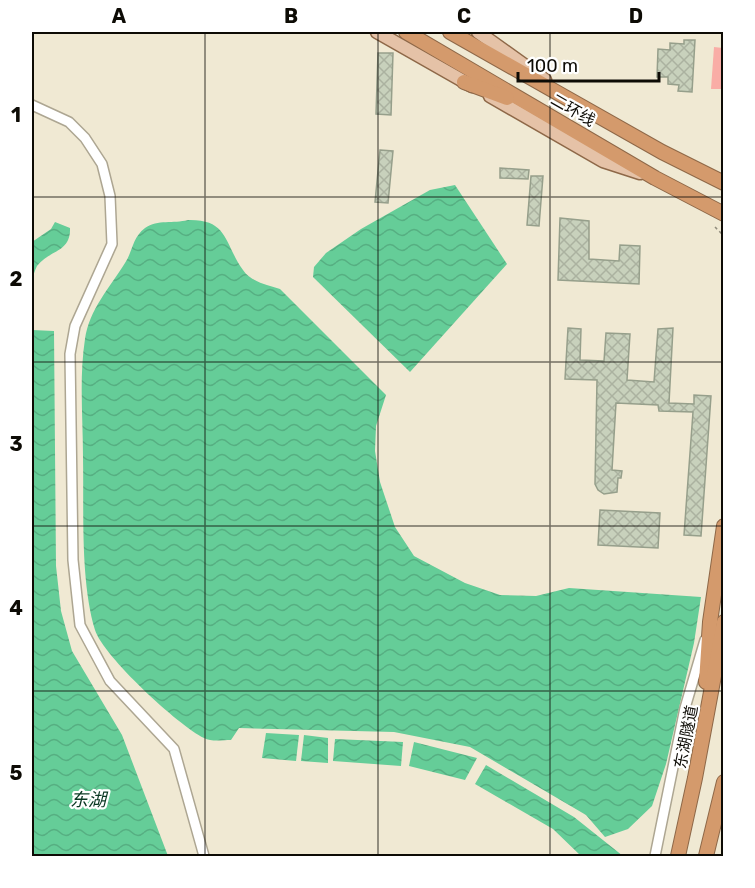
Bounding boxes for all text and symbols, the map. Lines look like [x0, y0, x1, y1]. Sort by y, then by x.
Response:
text: A [112, 4, 127, 28]
text: B [284, 4, 298, 28]
text: C [457, 4, 471, 28]
text: D [629, 4, 643, 28]
scale bar [518, 45, 659, 83]
text: 100 m [527, 55, 578, 77]
street label: 二环线 [547, 90, 599, 130]
text: 1 [11, 103, 21, 127]
text: 2 [10, 267, 23, 291]
text: 3 [9, 432, 23, 456]
text: 4 [9, 596, 23, 620]
street label: 东湖隧道 [671, 704, 701, 770]
text: 5 [10, 761, 23, 785]
water label: 东湖 [70, 789, 109, 811]

